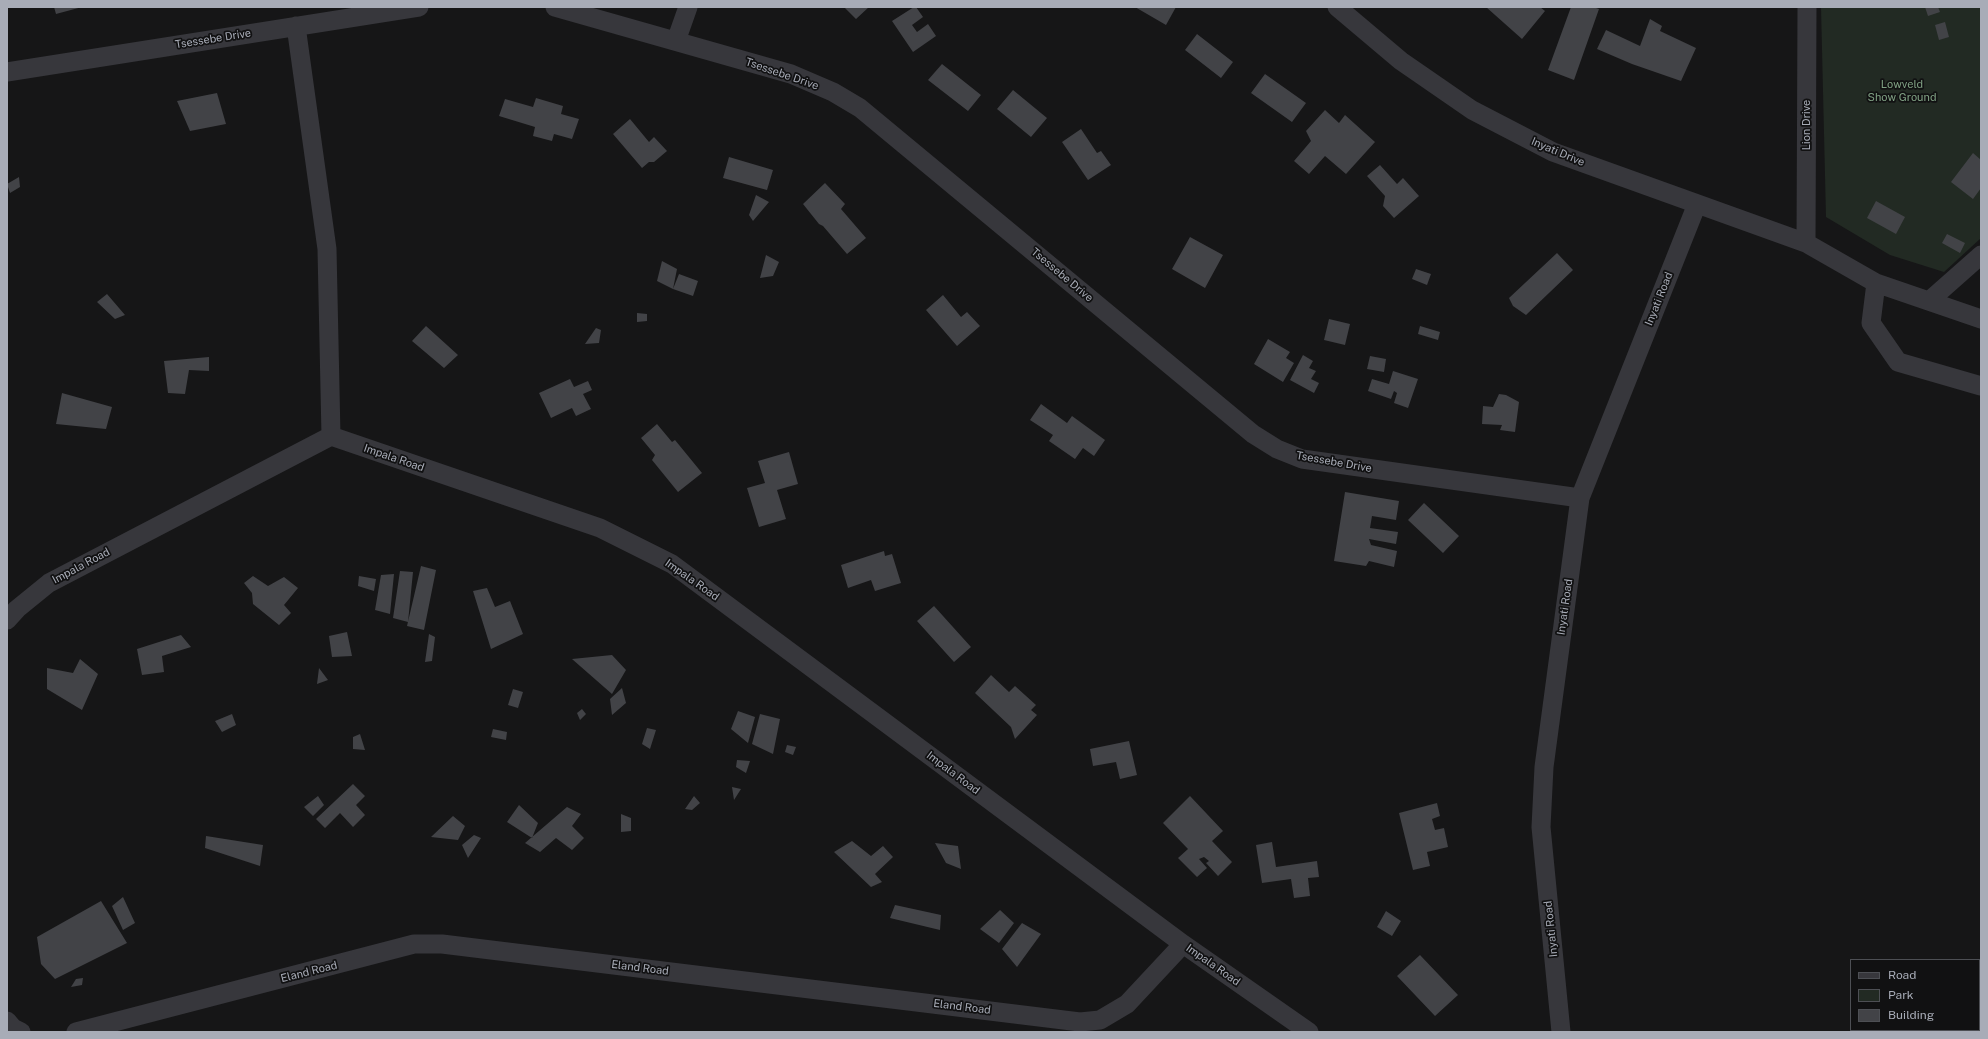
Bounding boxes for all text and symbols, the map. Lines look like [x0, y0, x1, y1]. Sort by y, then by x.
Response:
street label: Tsessebe Drive [174, 26, 252, 52]
street label: Tsessebe Drive [744, 55, 820, 93]
park label: Lowveld Show Ground [1868, 78, 1936, 104]
street label: Lion Drive [1800, 100, 1814, 150]
street label: Inyati Drive [1529, 135, 1587, 169]
street label: Tsessebe Drive [1028, 245, 1096, 305]
street label: Inyati Road [1642, 270, 1676, 328]
street label: Impala Road [362, 441, 426, 475]
street label: Tsessebe Drive [1295, 449, 1373, 475]
street label: Impala Road [50, 545, 112, 587]
street label: Impala Road [662, 556, 722, 604]
street label: Inyati Road [1555, 578, 1575, 636]
street label: Impala Road [924, 749, 982, 797]
street label: Inyati Road [1541, 900, 1561, 958]
street label: Impala Road [1183, 941, 1243, 989]
street label: Eland Road [611, 958, 669, 978]
street label: Eland Road [279, 959, 339, 985]
legend [1850, 959, 1980, 1031]
text: Road [1888, 968, 1916, 982]
text: Park [1888, 988, 1914, 1002]
street label: Eland Road [933, 997, 991, 1017]
text: Building [1888, 1008, 1934, 1022]

